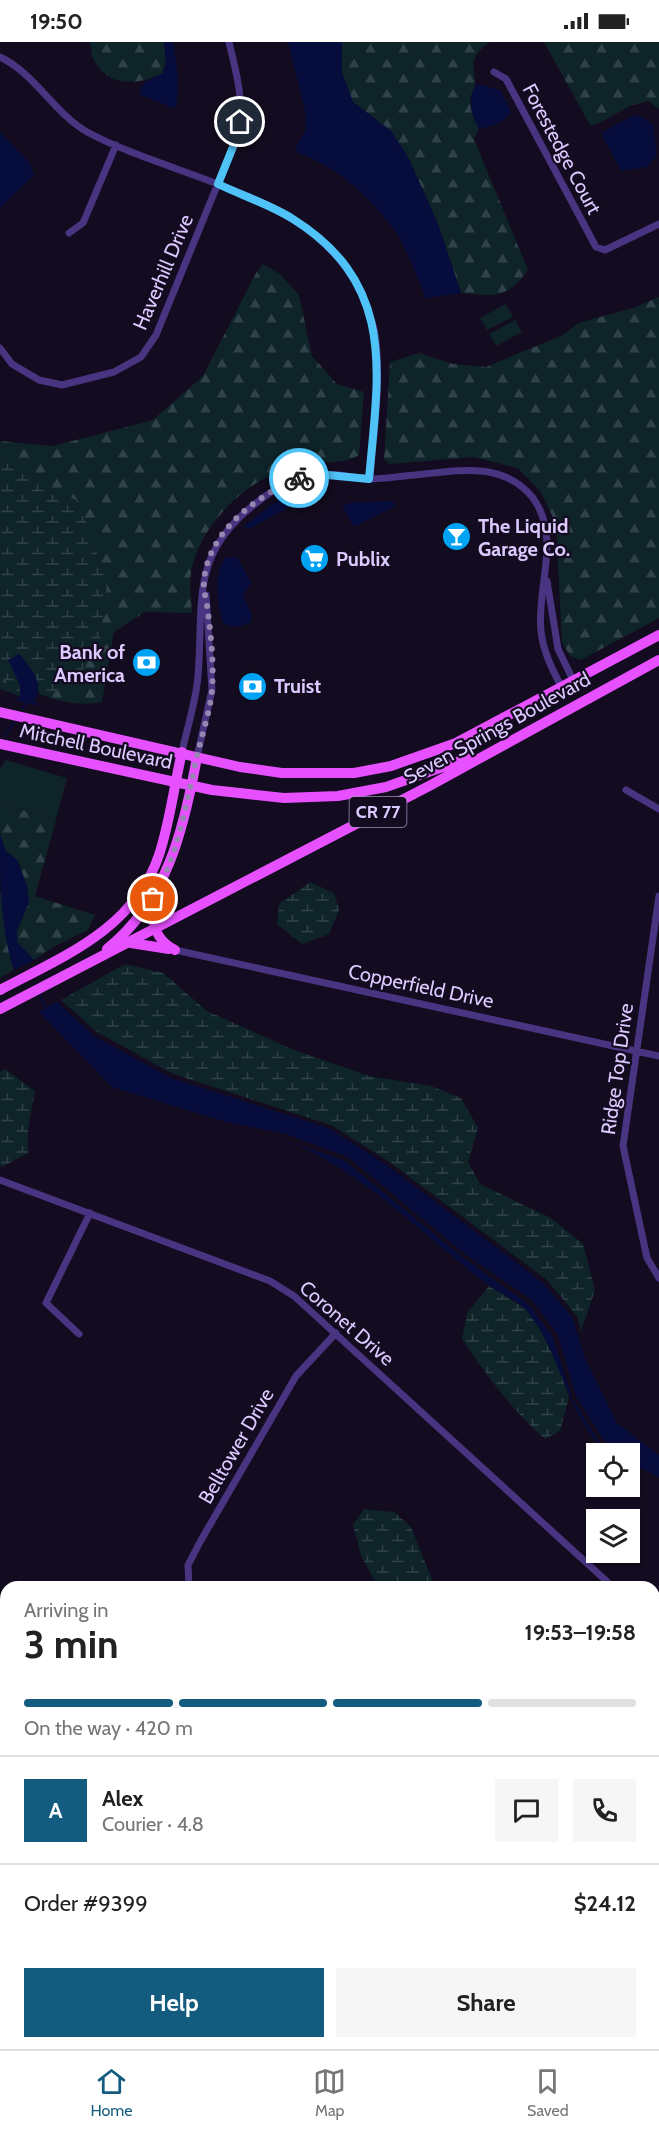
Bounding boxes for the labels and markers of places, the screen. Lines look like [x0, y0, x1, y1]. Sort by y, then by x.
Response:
pin [214, 96, 265, 147]
place label: The Liquid Garage Co. [478, 514, 570, 561]
bar icon: The Liquid Garage Co. [441, 521, 473, 553]
supermarket icon: Publix [299, 543, 331, 575]
place label: Publix [336, 547, 390, 571]
place label: Bank of America [54, 640, 125, 687]
bank icon: Bank of America [130, 647, 162, 679]
bank icon: Truist [237, 670, 269, 702]
place label: Truist [274, 674, 321, 698]
pin [127, 873, 178, 924]

